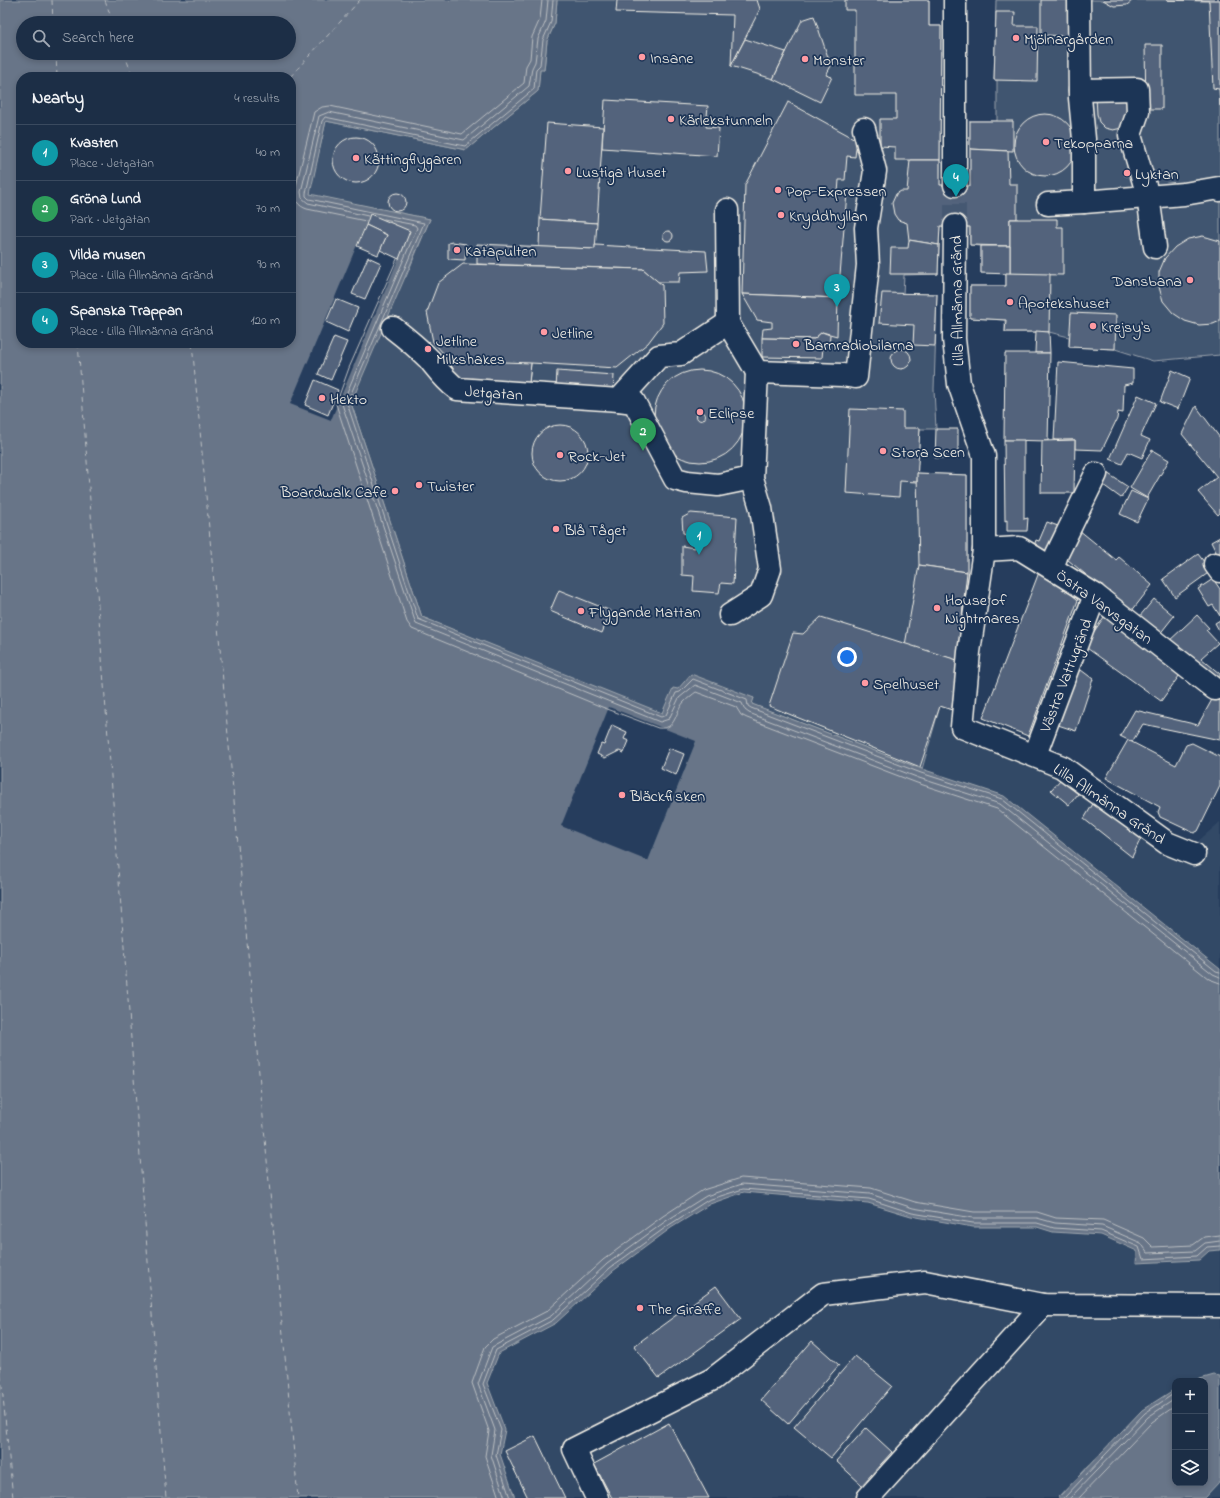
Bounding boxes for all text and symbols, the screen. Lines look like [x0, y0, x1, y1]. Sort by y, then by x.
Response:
search box [16, 16, 296, 60]
icon: search [30, 27, 52, 49]
text: Search here [62, 27, 134, 49]
place label: Mjölnargården [1024, 28, 1113, 52]
marker: Mjölnargården [1011, 33, 1021, 43]
place label: Insane [650, 47, 694, 71]
place label: Monster [813, 49, 865, 73]
marker: Insane [637, 52, 647, 62]
marker: Monster [800, 54, 810, 64]
text: Nearby [32, 86, 84, 111]
text: 4 results [234, 89, 280, 108]
place label: Kärlekstunneln [679, 109, 773, 133]
marker: Kärlekstunneln [666, 114, 676, 124]
text: Kvasten [70, 132, 118, 154]
place label: Tekopparna [1054, 132, 1133, 156]
marker: Tekopparna [1041, 137, 1051, 147]
text: 1 [43, 143, 47, 162]
text: 40 m [256, 143, 280, 162]
place label: Kättingflygaren [364, 148, 462, 172]
marker: Kättingflygaren [351, 153, 361, 163]
text: Place · Jetgatan [70, 154, 154, 173]
place label: Lustiga Huset [576, 161, 667, 185]
place label: Lyktan [1135, 163, 1179, 187]
pin: 4 [943, 164, 969, 197]
marker: Lustiga Huset [563, 166, 573, 176]
marker: Lyktan [1122, 168, 1132, 178]
place label: Pop-Expressen [786, 180, 886, 204]
marker: Pop-Expressen [773, 185, 783, 195]
text: Gröna Lund [70, 188, 141, 210]
text: 2 [42, 199, 48, 218]
text: 70 m [256, 199, 280, 218]
place label: Kryddhyllan [789, 205, 868, 229]
text: Park · Jetgatan [70, 210, 150, 229]
marker: Kryddhyllan [776, 210, 786, 220]
street label: Lilla Allmänna Gränd [945, 235, 971, 367]
place label: Katapulten [465, 240, 536, 264]
text: Vilda musen [70, 244, 145, 266]
marker: Katapulten [452, 245, 462, 255]
text: 3 [42, 255, 48, 274]
text: 90 m [257, 255, 280, 274]
text: Place · Lilla Allmänna Gränd [70, 266, 213, 285]
place label: Dansbana [1111, 270, 1182, 294]
pin: 3 [824, 274, 850, 307]
marker: Dansbana [1185, 275, 1195, 285]
place label: Apotekshuset [1018, 292, 1111, 316]
marker: Apotekshuset [1005, 297, 1015, 307]
text: Spanska Trappan [70, 300, 183, 322]
text: 4 [42, 311, 48, 330]
text: 120 m [250, 311, 280, 330]
place label: Krejsy's [1101, 316, 1151, 340]
marker: Krejsy's [1088, 321, 1098, 331]
text: Place · Lilla Allmänna Gränd [70, 322, 213, 341]
place label: Jetline [552, 322, 594, 346]
marker: Jetline [539, 327, 549, 337]
place label: Jetline Milkshakes [436, 330, 505, 372]
place label: Barnradiobilarna [803, 334, 914, 358]
marker: Barnradiobilarna [791, 339, 801, 349]
marker: Jetline Milkshakes [423, 344, 433, 354]
street label: Jetgatan [464, 380, 524, 408]
place label: Hekto [330, 388, 367, 412]
marker: Hekto [317, 393, 327, 403]
place label: Eclipse [708, 402, 755, 426]
marker: Eclipse [695, 407, 705, 417]
pin: 2 [630, 418, 656, 451]
place label: Stora Scen [891, 441, 965, 465]
place label: Rock-Jet [568, 445, 626, 469]
marker: Stora Scen [878, 446, 888, 456]
marker: Rock-Jet [555, 450, 565, 460]
place label: Twister [427, 475, 474, 499]
marker: Twister [414, 480, 424, 490]
place label: Boardwalk Cafe [279, 481, 388, 505]
marker: Boardwalk Cafe [390, 486, 400, 496]
place label: Blå Tåget [563, 519, 627, 543]
pin: 1 [686, 522, 712, 555]
marker: Blå Tåget [551, 524, 561, 534]
street label: Östra Varvsgatan [1050, 564, 1157, 651]
place label: House of Nightmares [945, 589, 1020, 631]
place label: Flygande Mattan [588, 601, 701, 625]
marker: House of Nightmares [932, 603, 942, 613]
marker: Flygande Mattan [576, 606, 586, 616]
street label: Västra Vattugränd [1034, 615, 1100, 737]
your location [837, 647, 857, 667]
place label: Spelhuset [873, 673, 940, 697]
marker: Spelhuset [860, 678, 870, 688]
street label: Lilla Allmänna Gränd [1048, 758, 1170, 851]
place label: Bläckfisken [629, 785, 705, 809]
marker: Bläckfisken [617, 790, 627, 800]
place label: The Giraffe [648, 1298, 722, 1322]
marker: The Giraffe [635, 1303, 645, 1313]
map controls [1172, 1378, 1208, 1486]
button: + [1172, 1378, 1208, 1414]
button: − [1172, 1414, 1208, 1450]
button: layers [1172, 1450, 1208, 1486]

